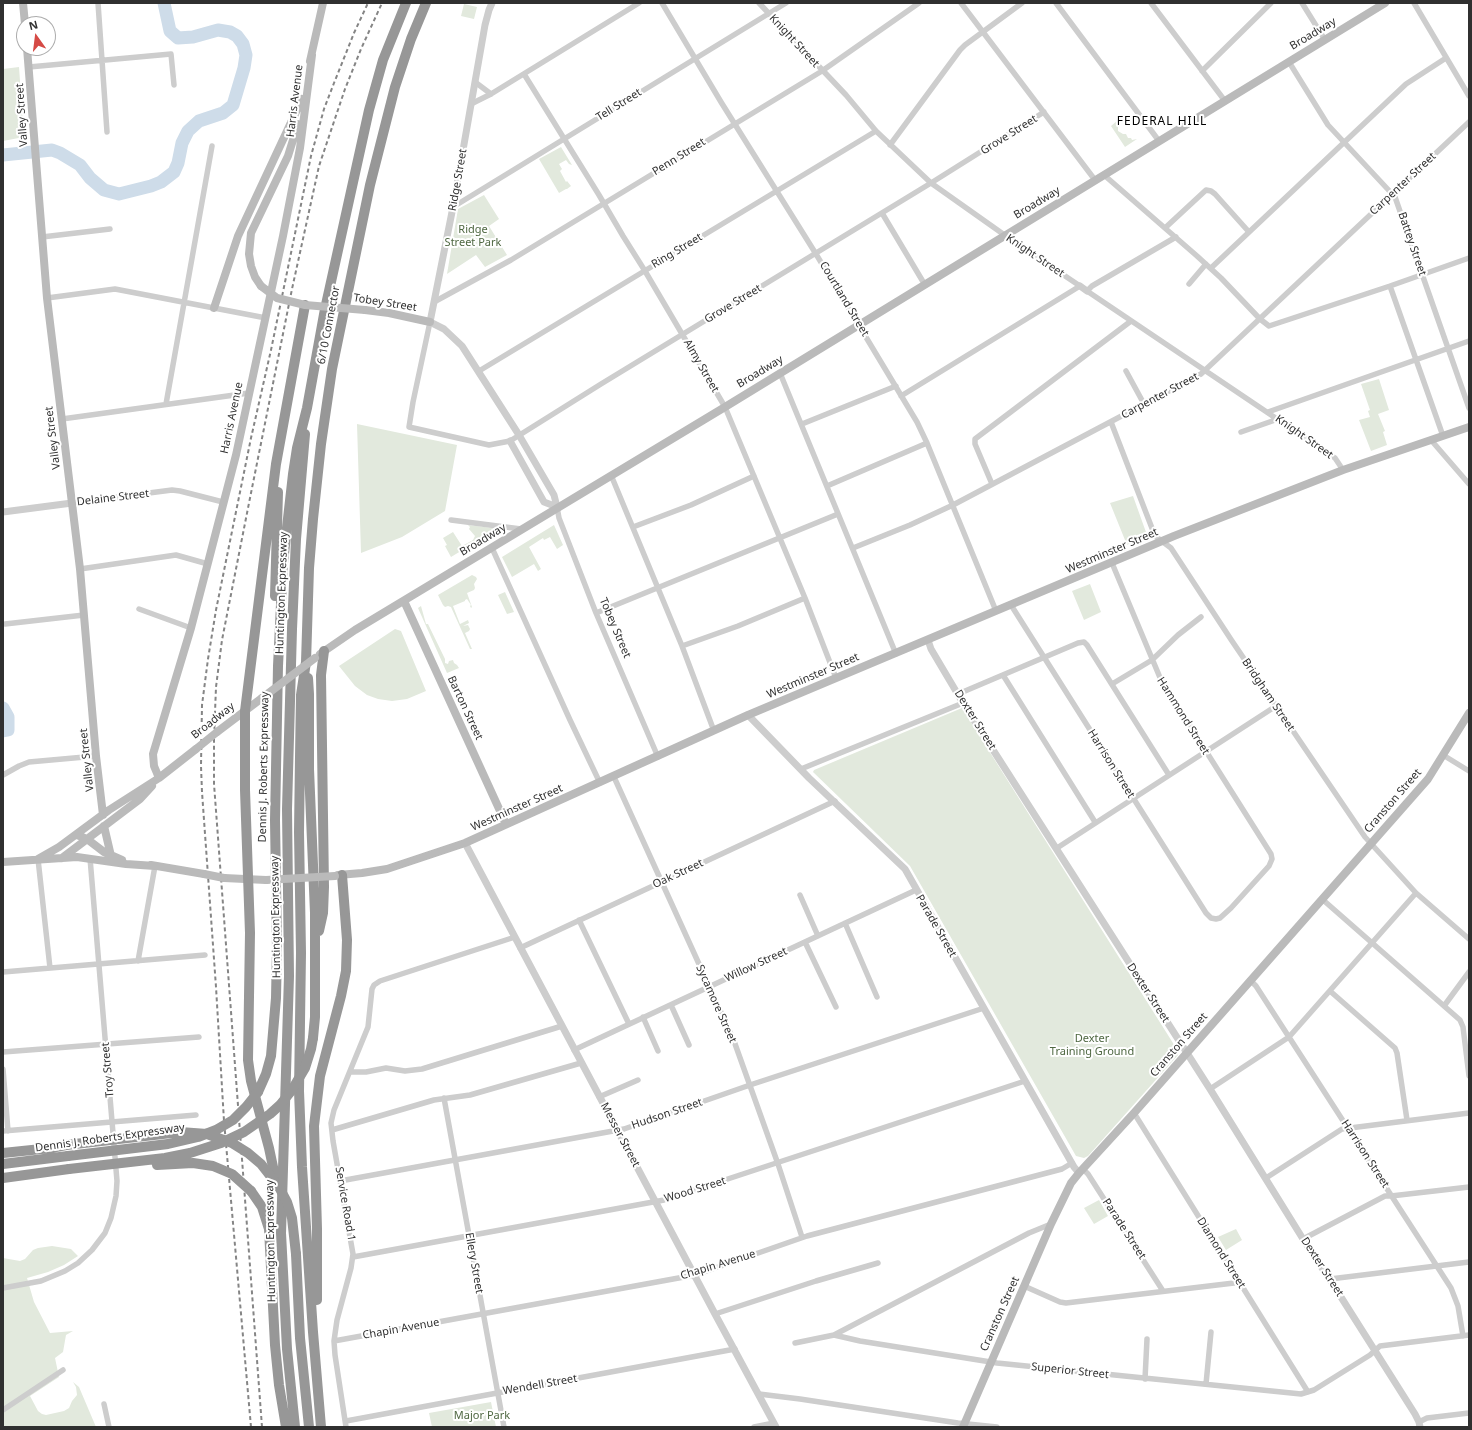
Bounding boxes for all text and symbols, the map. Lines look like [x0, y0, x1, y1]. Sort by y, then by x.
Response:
street label: Knight Street [766, 12, 822, 70]
street label: Broadway [1288, 15, 1338, 53]
north arrow [16, 16, 56, 56]
text: N [27, 16, 39, 33]
street label: Harris Avenue [284, 64, 306, 138]
street label: Valley Street [13, 83, 31, 147]
street label: Tell Street [594, 86, 644, 124]
street label: Grove Street [978, 112, 1040, 158]
district label: FEDERAL HILL [1117, 115, 1207, 129]
street label: Penn Street [650, 135, 708, 179]
street label: Ridge Street [446, 148, 470, 212]
street label: Carpenter Street [1367, 150, 1439, 218]
street label: Broadway [1012, 184, 1062, 222]
street label: Battey Street [1395, 210, 1429, 278]
park label: Ridge Street Park [445, 223, 501, 249]
street label: Ring Street [649, 231, 705, 271]
street label: Knight Street [1003, 232, 1067, 280]
street label: Courtland Street [816, 259, 872, 339]
street label: Grove Street [702, 282, 764, 326]
street label: 6/10 Connector [315, 285, 343, 365]
street label: Tobey Street [352, 291, 418, 315]
street label: Almy Street [680, 337, 722, 395]
street label: Broadway [735, 353, 785, 391]
street label: Carpenter Street [1119, 370, 1201, 422]
street label: Harris Avenue [218, 381, 246, 455]
street label: Valley Street [43, 406, 63, 470]
street label: Knight Street [1273, 412, 1335, 462]
street label: Delaine Street [76, 487, 150, 509]
street label: Broadway [458, 521, 508, 559]
street label: Westminster Street [1064, 526, 1160, 576]
street label: Huntington Expressway [273, 532, 291, 654]
street label: Tobey Street [596, 596, 634, 660]
street label: Westminster Street [765, 651, 861, 701]
street label: Bridgham Street [1239, 656, 1297, 734]
street label: Barton Street [444, 674, 486, 742]
street label: Hammond Street [1154, 675, 1212, 757]
street label: Dexter Street [951, 688, 999, 752]
street label: Dennis J. Roberts Expressway [256, 691, 272, 843]
street label: Broadway [189, 700, 237, 742]
street label: Harrison Street [1085, 727, 1137, 801]
street label: Valley Street [77, 728, 97, 792]
street label: Cranston Street [1362, 766, 1424, 836]
street label: Westminster Street [469, 782, 565, 834]
street label: Huntington Expressway [268, 856, 284, 978]
street label: Oak Street [651, 857, 705, 891]
street label: Parade Street [913, 892, 959, 960]
street label: Willow Street [723, 945, 789, 985]
street label: Dexter Street [1124, 961, 1172, 1025]
street label: Sycamore Street [693, 963, 739, 1045]
street label: Cranston Street [1148, 1010, 1210, 1080]
park label: Dexter Training Ground [1050, 1032, 1134, 1058]
street label: Troy Street [99, 1042, 117, 1098]
street label: Hudson Street [630, 1096, 704, 1132]
street label: Messer Street [597, 1101, 643, 1169]
street label: Harrison Street [1338, 1117, 1392, 1191]
street label: Dennis J. Roberts Expressway [34, 1121, 186, 1155]
street label: Service Road 1 [332, 1166, 358, 1242]
street label: Wood Street [663, 1174, 727, 1206]
street label: Huntington Expressway [263, 1180, 279, 1302]
street label: Parade Street [1099, 1196, 1149, 1262]
street label: Diamond Street [1194, 1215, 1248, 1291]
street label: Ellery Street [462, 1231, 486, 1295]
street label: Dexter Street [1298, 1235, 1346, 1299]
street label: Chapin Avenue [679, 1247, 757, 1283]
street label: Cranston Street [978, 1275, 1022, 1353]
street label: Chapin Avenue [362, 1316, 440, 1342]
street label: Superior Street [1031, 1360, 1109, 1382]
street label: Wendell Street [502, 1372, 578, 1398]
park label: Major Park [454, 1409, 510, 1423]

